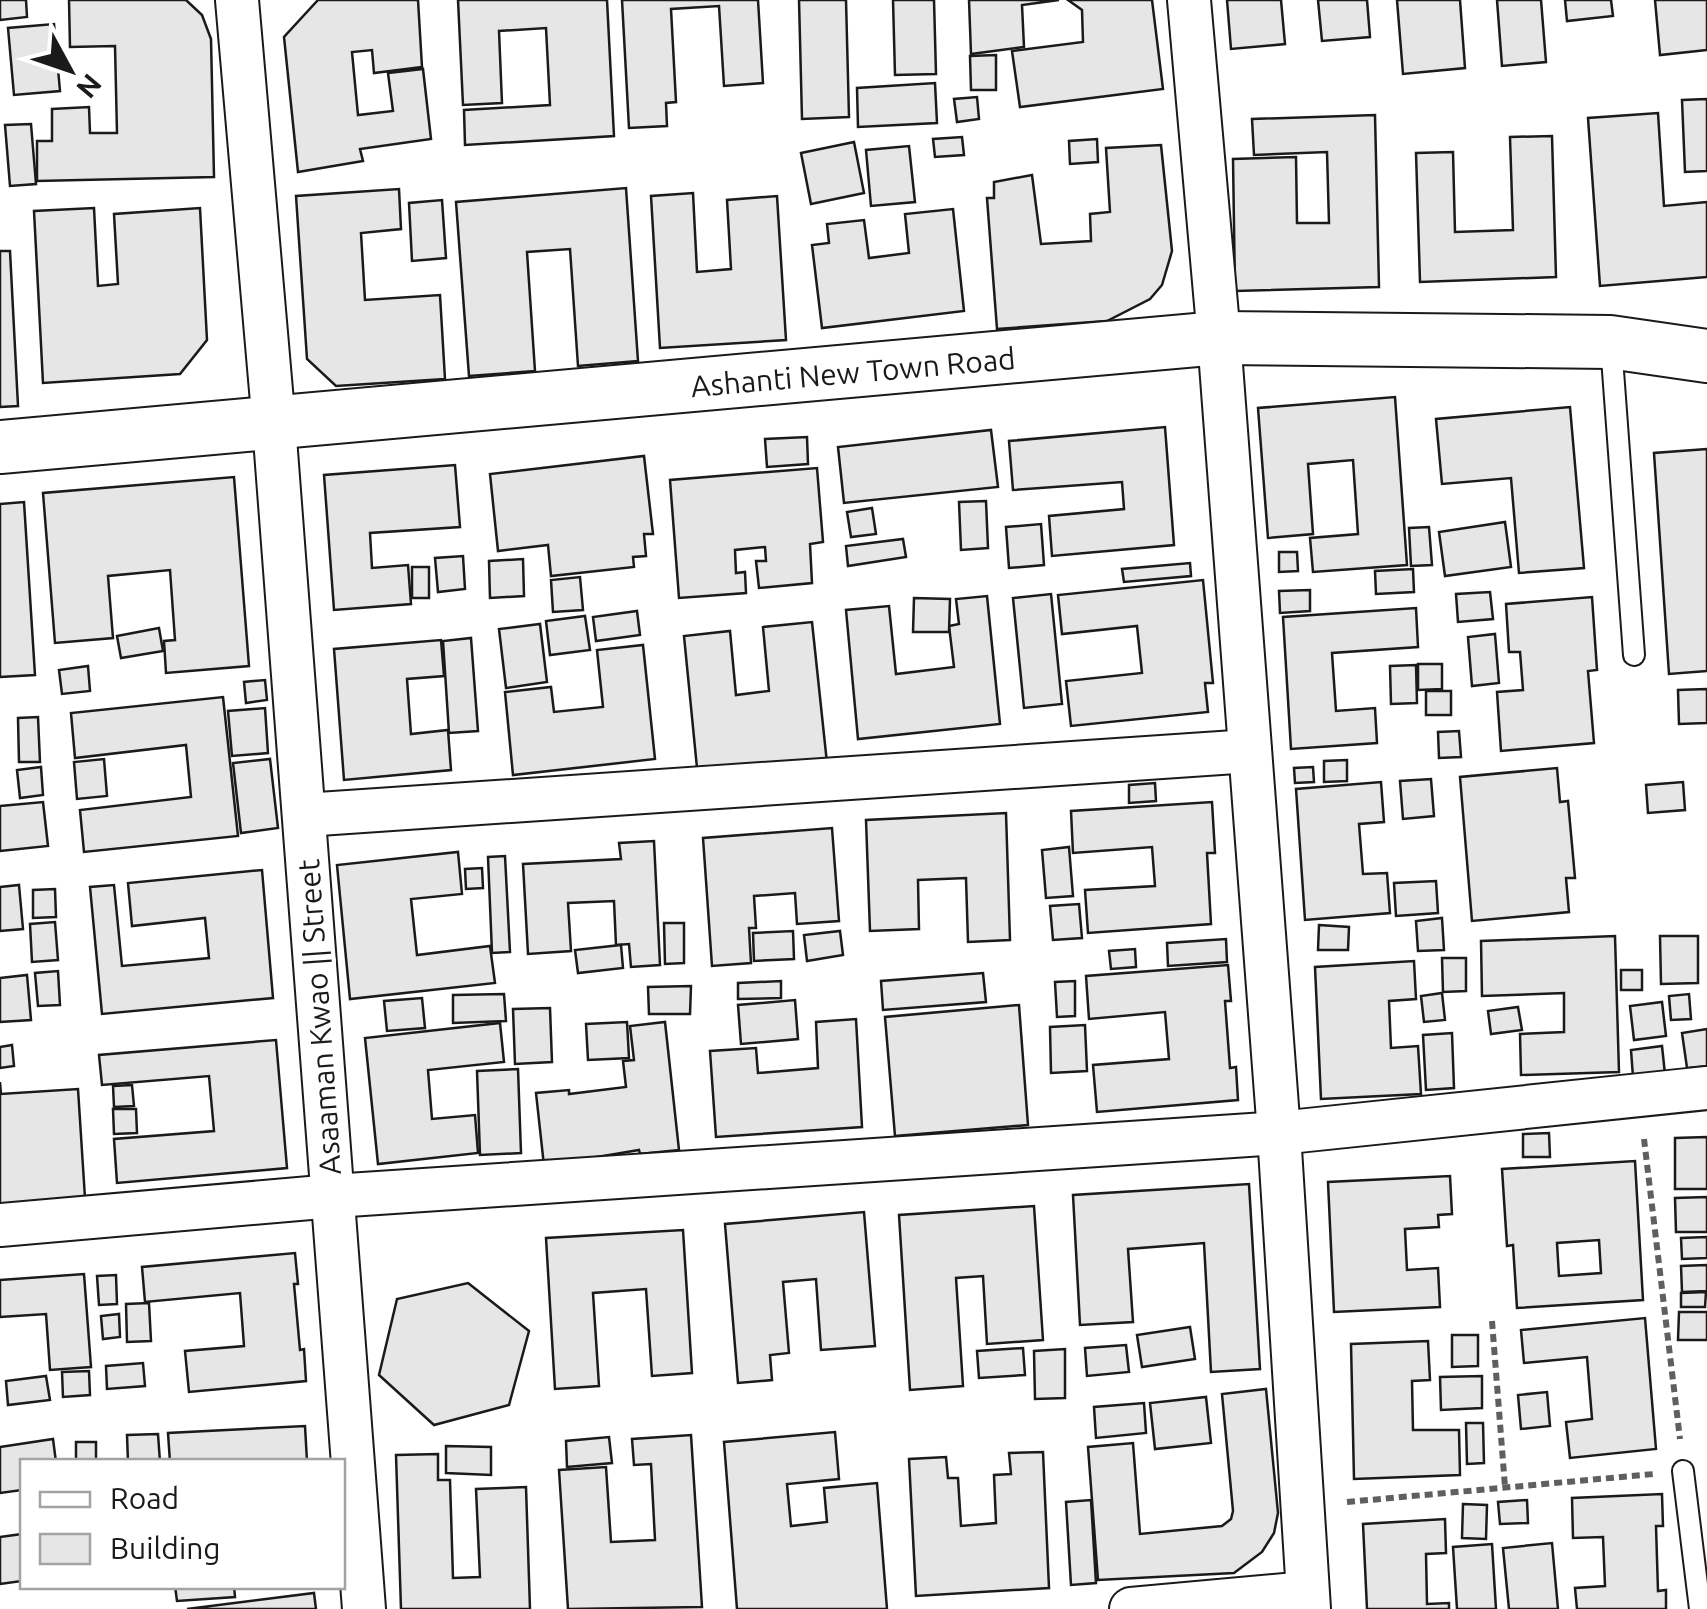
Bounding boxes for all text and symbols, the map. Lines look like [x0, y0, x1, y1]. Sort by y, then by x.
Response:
north arrow [20, 20, 120, 120]
text: N [71, 68, 108, 104]
street label: Ashanti New Town Road [689, 341, 1017, 403]
street label: Asaaman Kwao || Street [291, 858, 347, 1176]
legend [20, 1459, 345, 1589]
text: Road [110, 1481, 179, 1515]
text: Building [110, 1531, 221, 1565]

